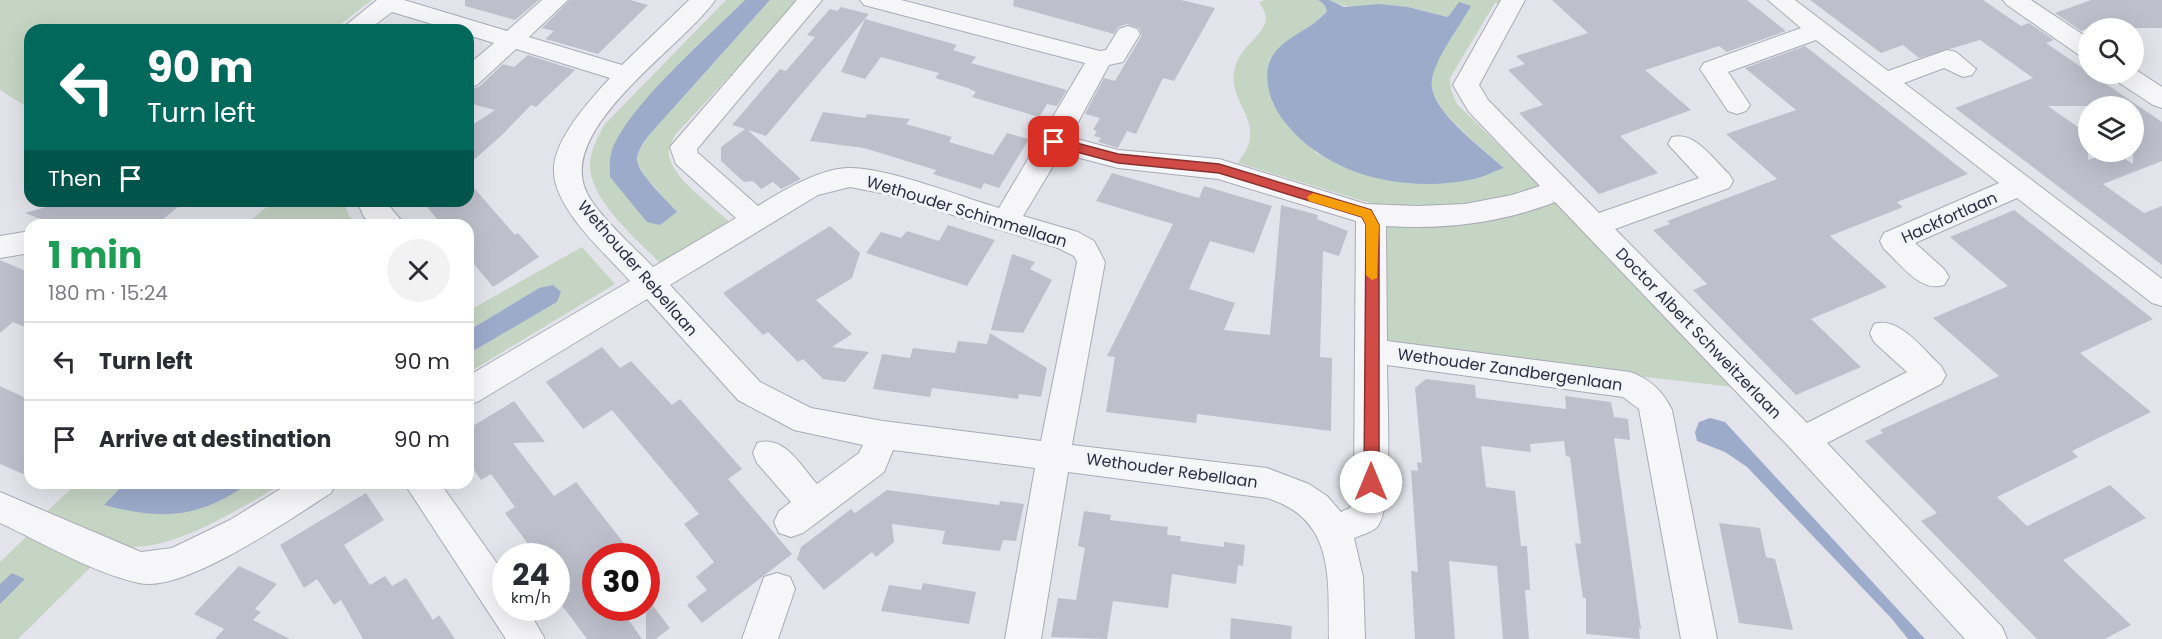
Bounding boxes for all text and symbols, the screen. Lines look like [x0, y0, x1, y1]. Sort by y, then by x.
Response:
map controls [2078, 18, 2144, 162]
button: search [2078, 18, 2144, 84]
text: 90 m [147, 38, 254, 97]
icon: left [48, 48, 126, 126]
text: Turn left [147, 94, 256, 131]
button: layers [2078, 96, 2144, 162]
pin [1028, 116, 1079, 167]
icon: arrive [1037, 125, 1070, 158]
icon: arrive [114, 162, 147, 195]
text: Then [48, 163, 102, 194]
street label: Wethouder Schimmellaan [864, 170, 1070, 253]
street label: Hackfortlaan [1897, 186, 2001, 249]
street label: Wethouder Rebellaan [572, 195, 703, 341]
text: 1 min [48, 230, 142, 281]
button: close [387, 239, 450, 302]
street label: Doctor Albert Schweitzerlaan [1610, 243, 1787, 424]
text: 180 m · 15:24 [48, 279, 168, 307]
street label: Wethouder Zandbergenlaan [1396, 342, 1624, 397]
icon: left [48, 345, 81, 378]
text: Turn left [99, 346, 193, 377]
text: 90 m [394, 346, 450, 377]
icon: arrive [48, 423, 81, 456]
text: Arrive at destination [99, 424, 331, 455]
text: 90 m [394, 424, 450, 455]
street label: Wethouder Rebellaan [1085, 447, 1259, 494]
position arrow [1339, 450, 1403, 514]
speed limit sign: 30 [582, 543, 660, 621]
text: 24 [512, 553, 550, 596]
text: km/h [511, 587, 551, 608]

